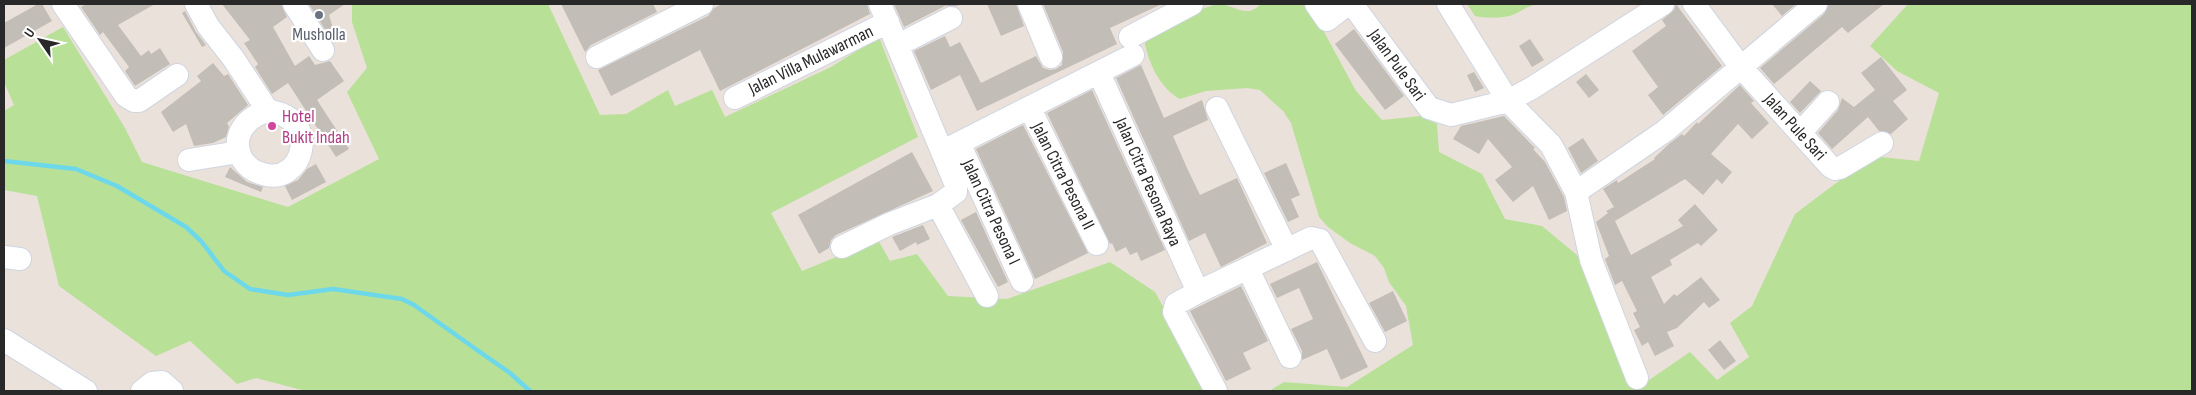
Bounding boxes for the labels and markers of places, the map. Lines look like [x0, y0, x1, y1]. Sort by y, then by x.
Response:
marker: Musholla [313, 9, 325, 21]
place label: Musholla [292, 24, 346, 45]
place label: Hotel Bukit Indah [282, 106, 350, 148]
marker: Hotel Bukit Indah [266, 120, 278, 132]

